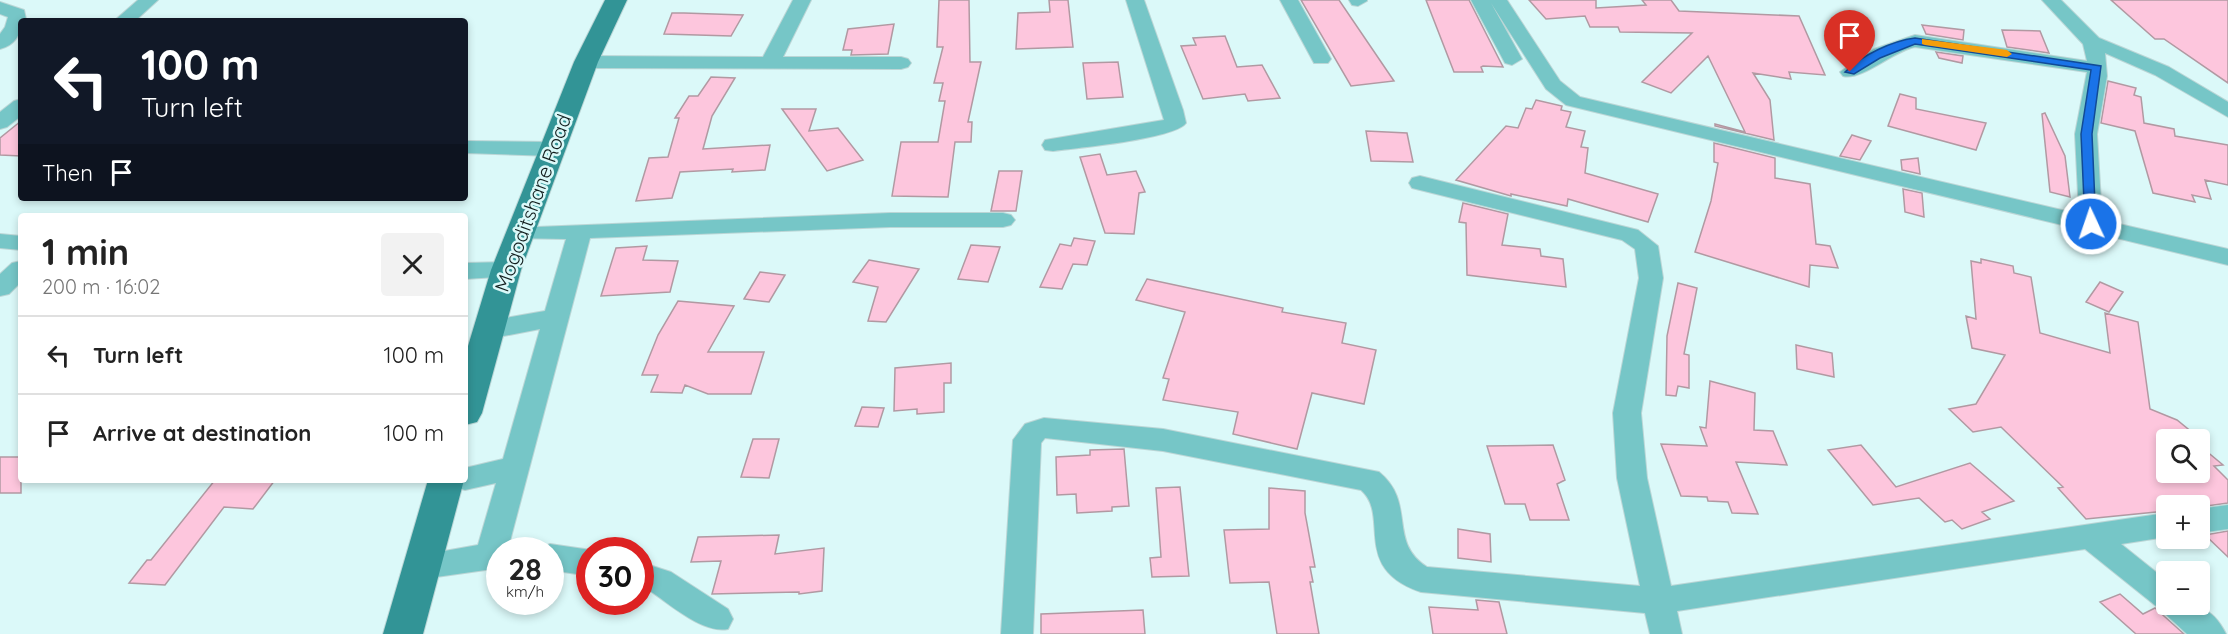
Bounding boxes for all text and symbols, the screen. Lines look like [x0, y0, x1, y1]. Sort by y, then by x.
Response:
pin [1824, 10, 1875, 72]
icon: arrive [1833, 19, 1866, 52]
text: 100 m [141, 38, 259, 91]
icon: left [42, 42, 120, 120]
text: Turn left [141, 90, 243, 124]
street label: Mogoditshane Road [489, 111, 576, 295]
icon: arrive [105, 156, 138, 189]
text: Then [42, 159, 93, 187]
position arrow [2059, 192, 2123, 256]
text: 1 min [42, 229, 129, 274]
button: close [381, 233, 444, 296]
text: 200 m · 16:02 [42, 274, 160, 299]
icon: left [42, 339, 75, 372]
text: Turn left [93, 341, 183, 369]
text: 100 m [384, 341, 444, 369]
icon: arrive [42, 417, 75, 450]
text: Arrive at destination [93, 419, 311, 447]
text: 100 m [384, 419, 444, 447]
map controls [2156, 429, 2210, 615]
button: search [2156, 429, 2210, 483]
button: + [2156, 495, 2210, 549]
speed limit sign: 30 [576, 537, 654, 615]
text: 28 [508, 550, 542, 588]
button: − [2156, 561, 2210, 615]
text: km/h [506, 582, 544, 601]

